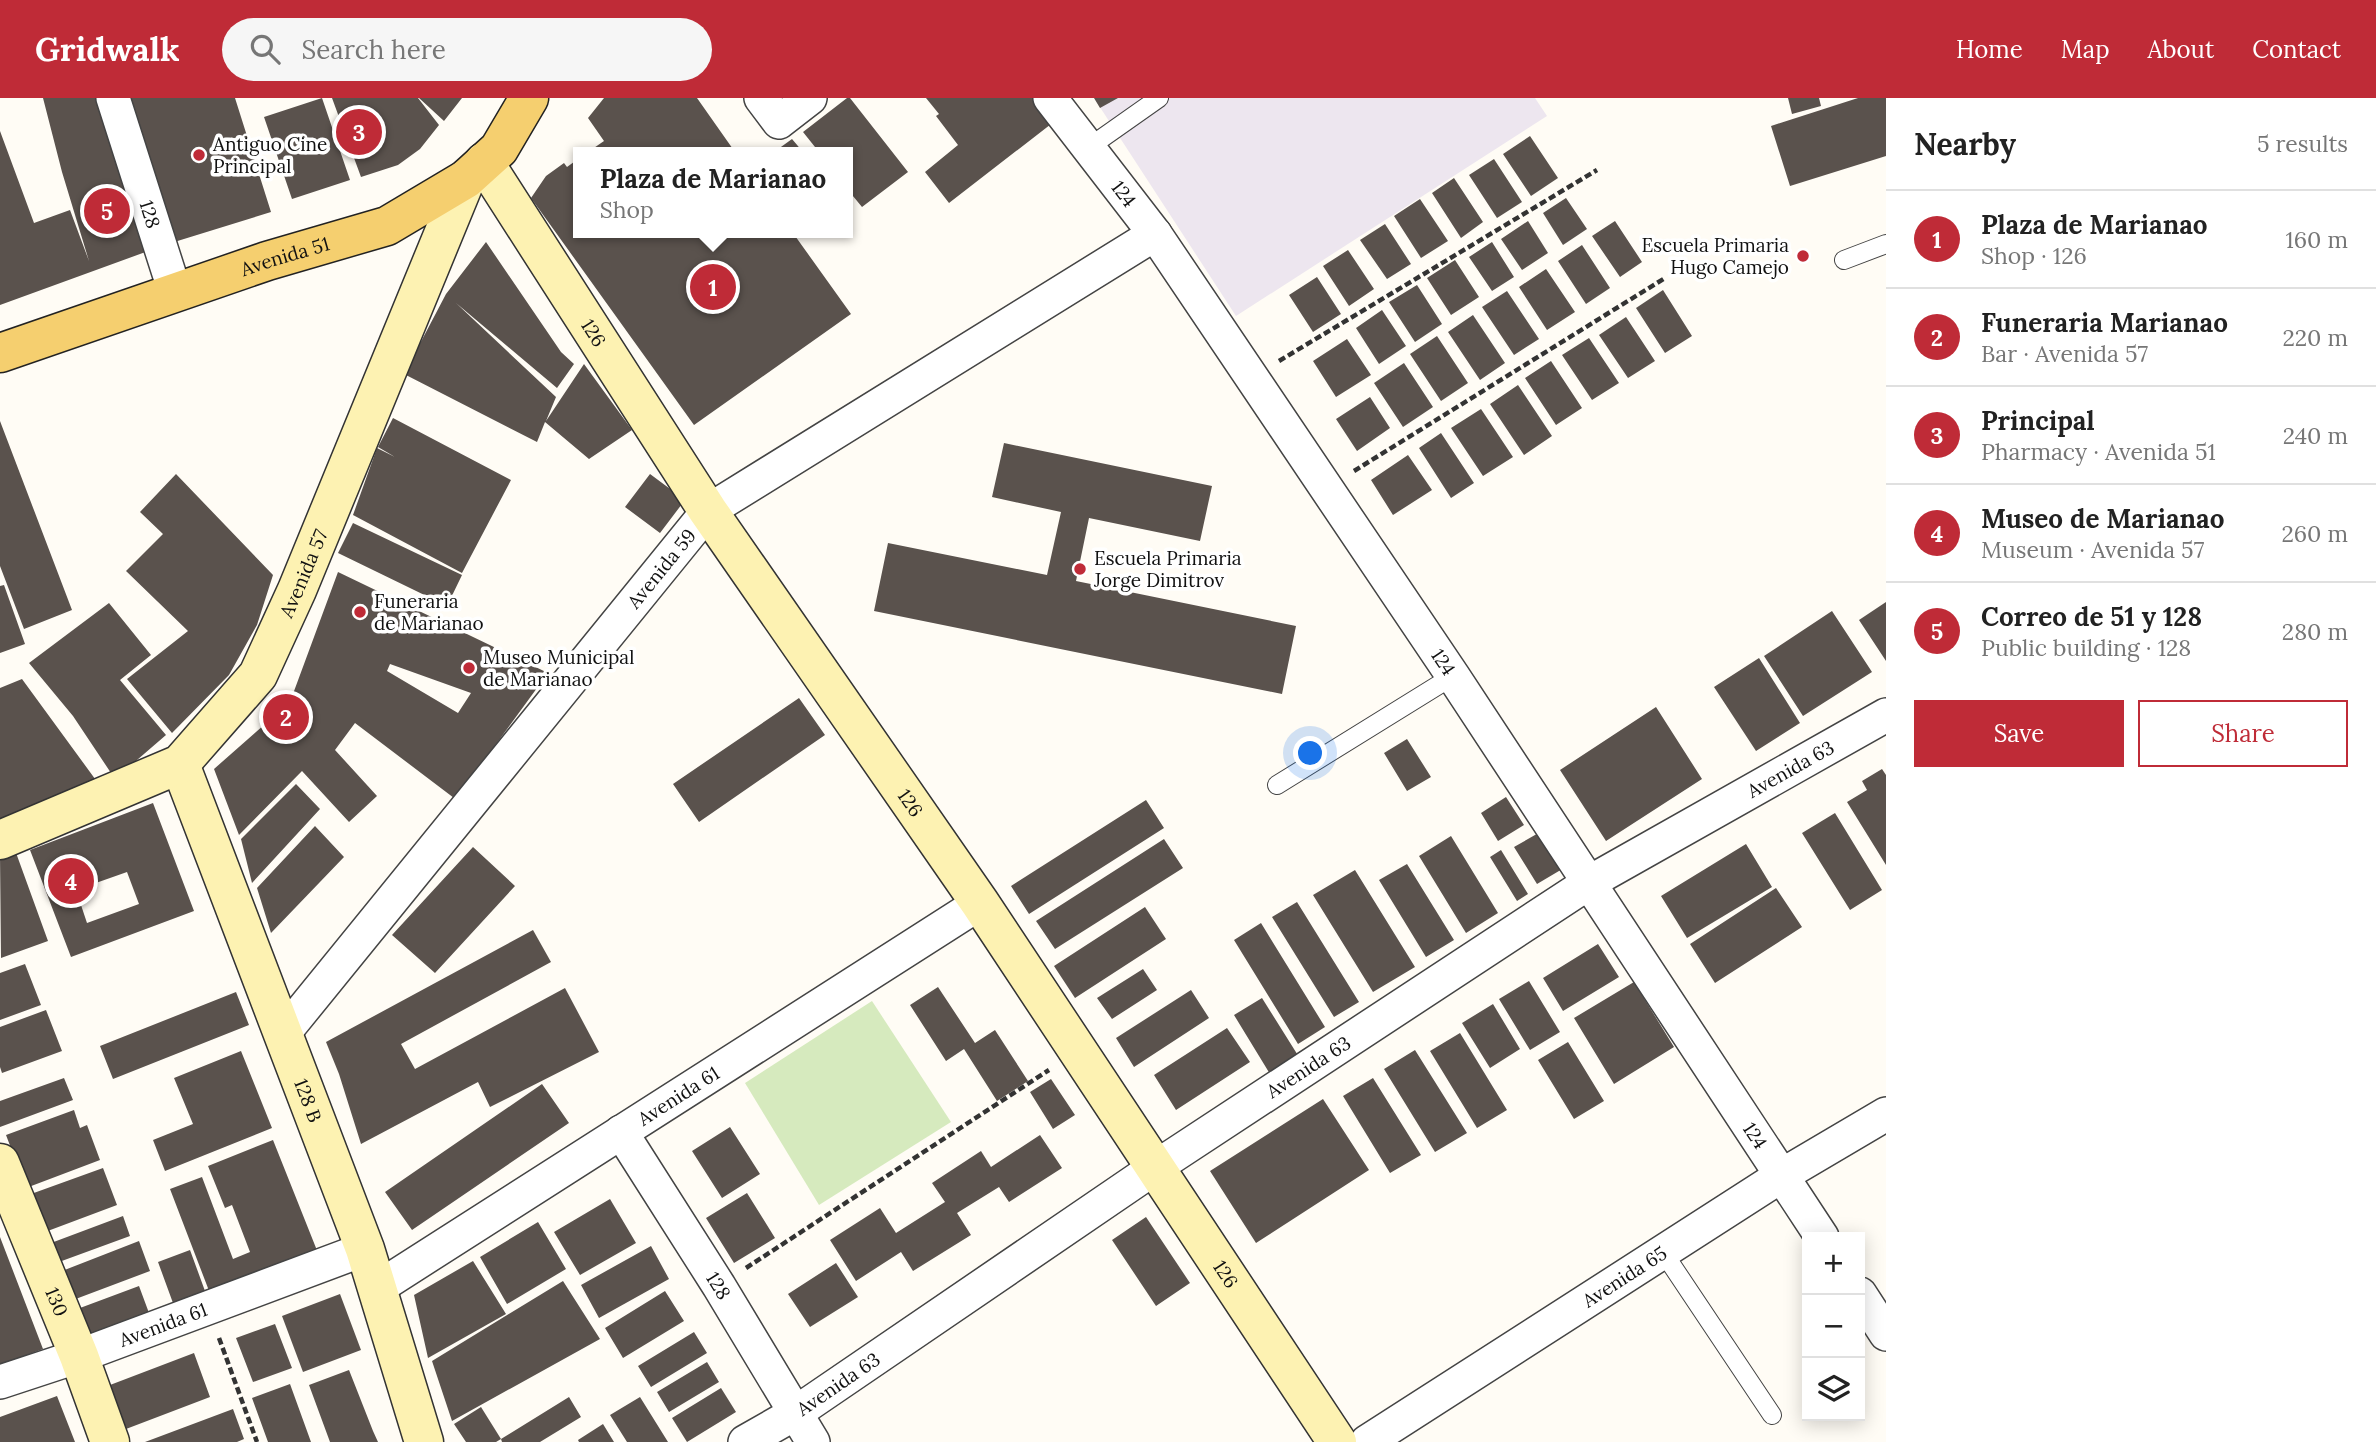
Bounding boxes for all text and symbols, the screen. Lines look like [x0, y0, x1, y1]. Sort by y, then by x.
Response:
search box [222, 18, 712, 81]
text: Gridwalk [35, 28, 180, 70]
icon: search [246, 30, 284, 68]
text: Search here [302, 33, 446, 66]
text: Home [1956, 34, 2023, 65]
text: Map [2061, 34, 2110, 65]
text: About [2148, 34, 2214, 65]
text: Contact [2252, 34, 2341, 65]
pin: 3 [336, 106, 382, 158]
text: Nearby [1914, 125, 2016, 163]
text: 5 results [2257, 129, 2348, 158]
place label: Antiguo Cine Principal [212, 132, 327, 178]
marker: Antiguo Cine Principal [191, 147, 207, 163]
popup [573, 147, 853, 238]
text: Plaza de Marianao [600, 162, 826, 195]
street label: 124 [1106, 176, 1142, 212]
pin: 5 [84, 185, 130, 237]
text: Shop [600, 195, 654, 224]
street label: 128 [134, 197, 166, 231]
text: Plaza de Marianao [1981, 208, 2208, 241]
text: 1 [1932, 225, 1942, 254]
text: 160 m [2285, 225, 2348, 254]
street label: Avenida 51 [236, 231, 332, 282]
place label: Escuela Primaria Hugo Camejo [1641, 233, 1789, 279]
text: Shop · 126 [1981, 241, 2087, 270]
marker: Escuela Primaria Hugo Camejo [1795, 248, 1811, 264]
pin: 1 [690, 261, 736, 313]
text: Funeraria Marianao [1981, 306, 2228, 339]
street label: 126 [576, 315, 611, 351]
text: 2 [1931, 323, 1943, 352]
text: 220 m [2282, 323, 2348, 352]
text: Bar · Avenida 57 [1981, 339, 2148, 368]
text: Principal [1981, 404, 2095, 437]
text: 3 [1931, 421, 1943, 450]
text: 240 m [2283, 421, 2348, 450]
text: Pharmacy · Avenida 51 [1981, 437, 2216, 466]
text: Museo de Marianao [1981, 502, 2224, 535]
text: 4 [1931, 519, 1943, 548]
text: 260 m [2281, 519, 2348, 548]
street label: Avenida 59 [621, 524, 701, 614]
street label: Avenida 57 [274, 526, 333, 622]
text: Museum · Avenida 57 [1981, 535, 2204, 564]
place label: Escuela Primaria Jorge Dimitrov [1093, 546, 1242, 592]
marker: Escuela Primaria Jorge Dimitrov [1072, 561, 1088, 577]
place label: Funeraria de Marianao [374, 589, 484, 635]
text: Correo de 51 y 128 [1981, 600, 2202, 633]
marker: Funeraria de Marianao [352, 604, 368, 620]
text: 5 [1931, 617, 1943, 646]
text: 280 m [2282, 617, 2348, 646]
text: Public building · 128 [1981, 633, 2191, 662]
street label: 124 [1426, 644, 1461, 680]
place label: Museo Municipal de Marianao [483, 645, 634, 691]
marker: Museo Municipal de Marianao [461, 660, 477, 676]
pin: 2 [263, 691, 309, 743]
button: Save [1914, 700, 2124, 767]
button: Share [2138, 700, 2348, 767]
street label: Avenida 63 [1742, 735, 1838, 803]
your location [1293, 736, 1327, 770]
street label: 126 [893, 785, 928, 821]
pin: 4 [48, 855, 94, 907]
street label: Avenida 63 [1261, 1031, 1355, 1104]
street label: Avenida 61 [632, 1061, 724, 1131]
street label: 128 B [289, 1075, 328, 1126]
street label: 124 [1738, 1118, 1773, 1153]
map controls [1802, 1232, 1865, 1421]
button: + [1802, 1232, 1865, 1295]
street label: Avenida 65 [1577, 1241, 1671, 1313]
street label: 126 [1208, 1256, 1244, 1293]
street label: 128 [701, 1267, 736, 1304]
street label: 130 [40, 1284, 73, 1320]
button: − [1802, 1295, 1865, 1358]
street label: Avenida 61 [115, 1297, 211, 1352]
street label: Avenida 63 [791, 1347, 885, 1421]
button: layers [1802, 1358, 1865, 1421]

